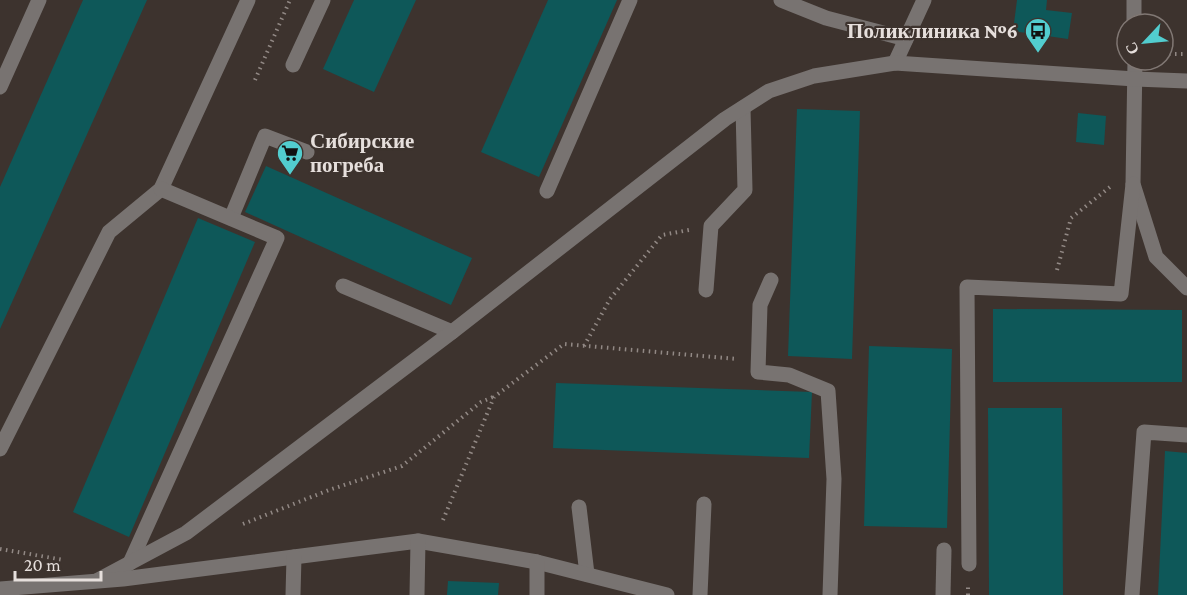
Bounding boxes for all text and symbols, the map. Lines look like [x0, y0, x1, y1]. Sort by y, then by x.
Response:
north arrow [1115, 12, 1175, 72]
bus stop icon: Поликлиника №6 [1023, 16, 1053, 54]
place label: Поликлиника №6 [847, 19, 1018, 43]
text: С [1122, 39, 1142, 57]
place label: Сибирские погреба [310, 129, 414, 177]
supermarket icon: Сибирские погреба [275, 138, 305, 176]
scale bar [15, 544, 100, 582]
text: 20 m [24, 555, 61, 575]

